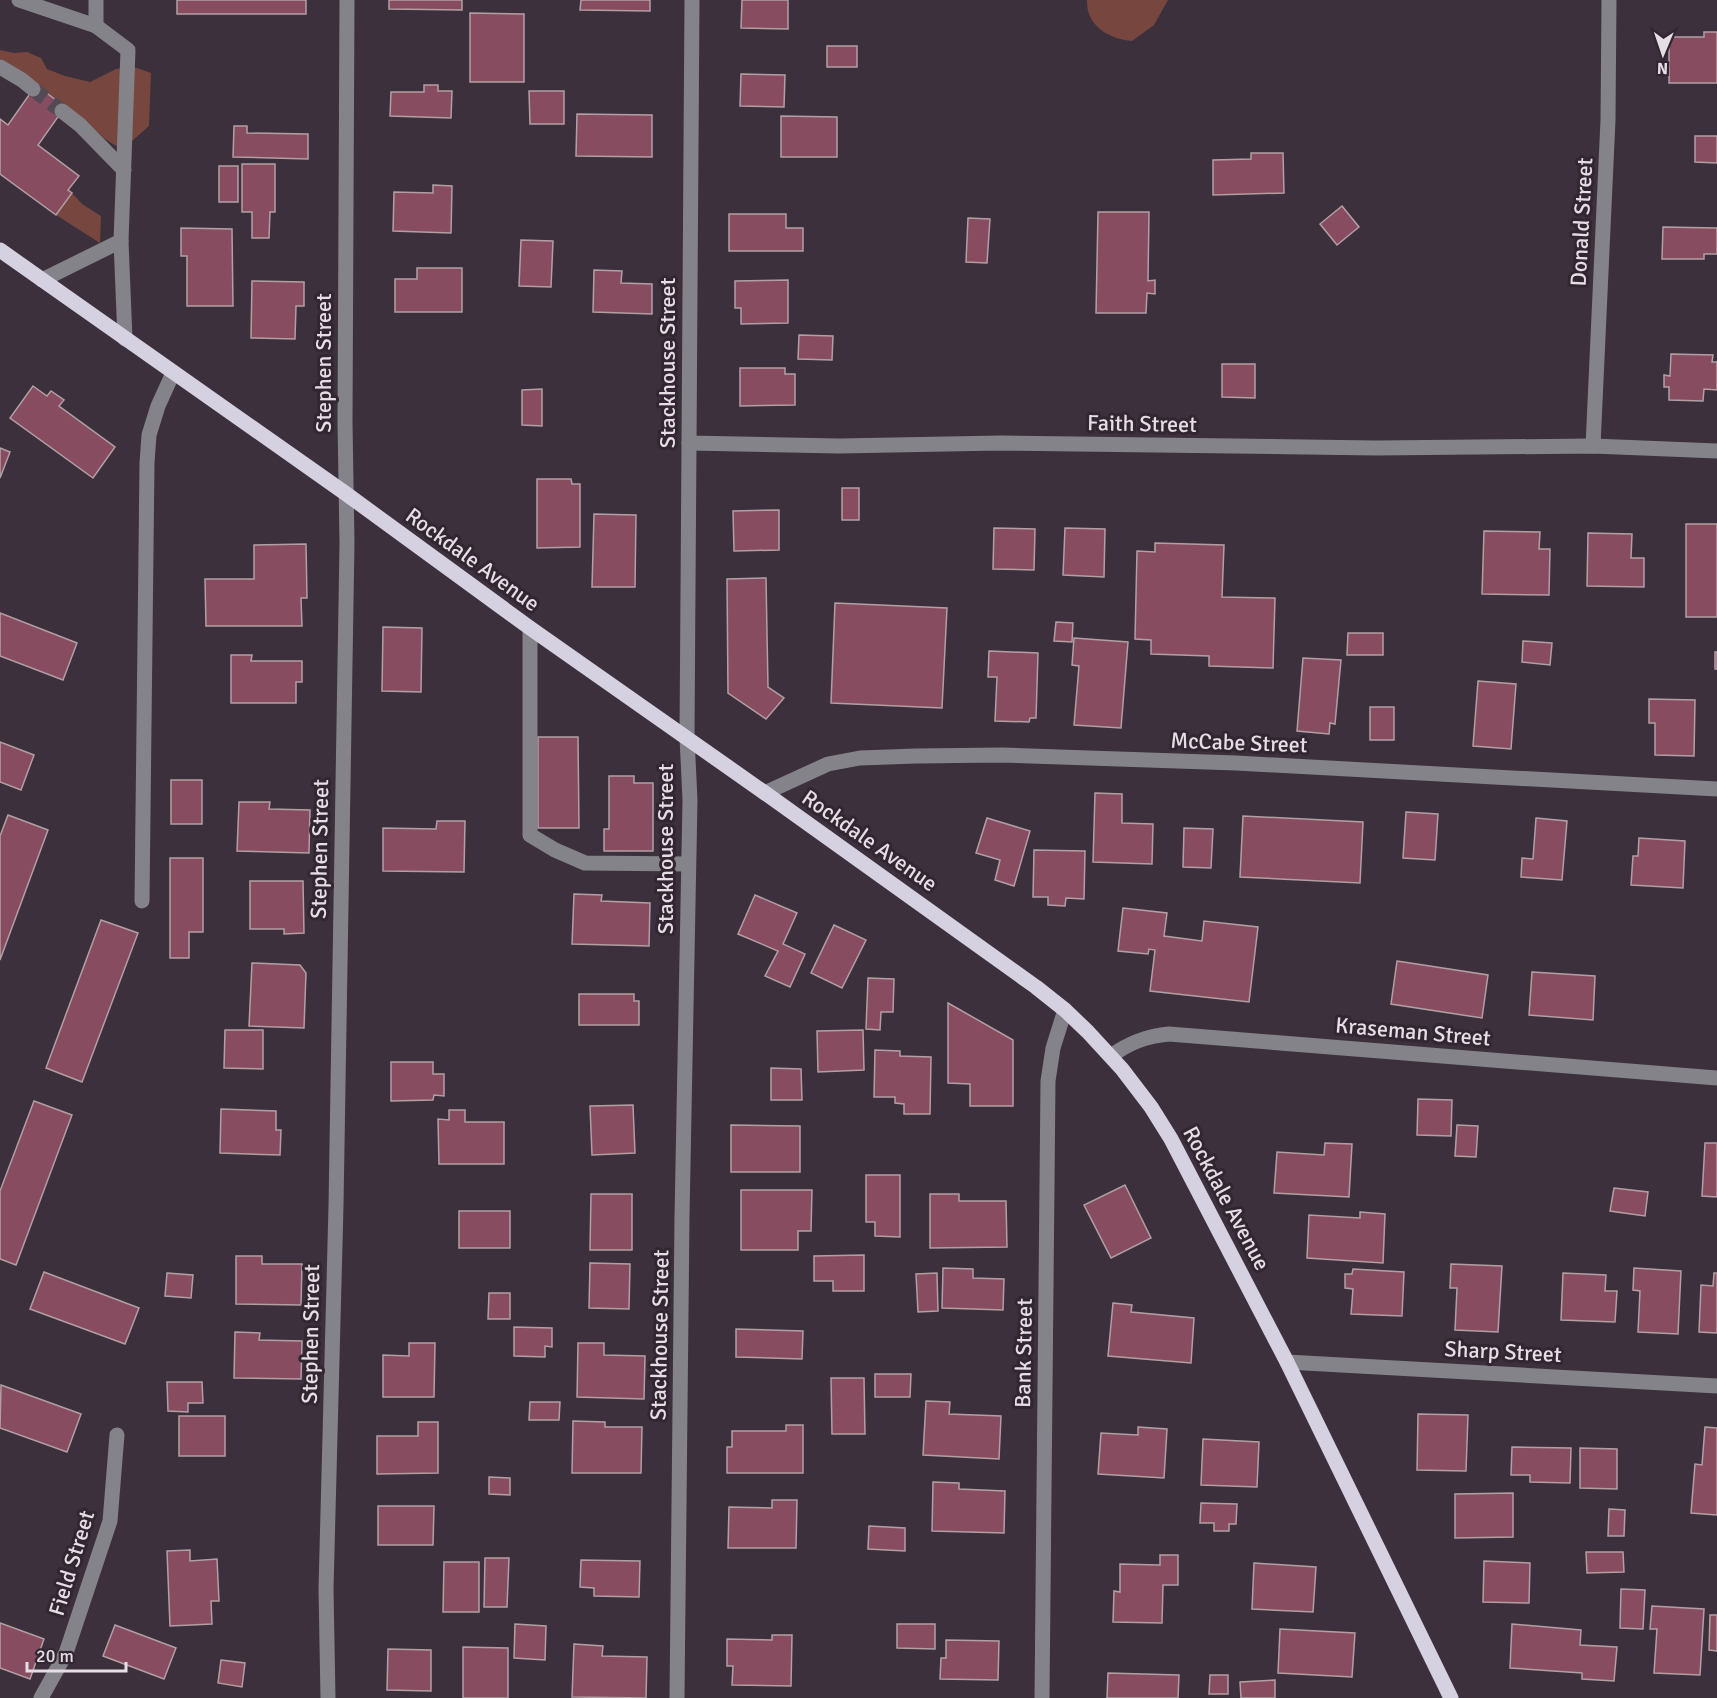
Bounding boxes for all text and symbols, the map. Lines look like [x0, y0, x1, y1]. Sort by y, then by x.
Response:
north arrow [1633, 24, 1693, 84]
text: N [1657, 58, 1668, 78]
street label: Donald Street [1565, 157, 1598, 287]
street label: Stackhouse Street [654, 277, 681, 448]
street label: Stephen Street [310, 293, 337, 433]
street label: Faith Street [1087, 409, 1197, 438]
street label: Rockdale Avenue [400, 502, 545, 617]
street label: McCabe Street [1170, 727, 1308, 758]
street label: Stackhouse Street [652, 763, 679, 934]
street label: Stephen Street [305, 779, 334, 919]
street label: Rockdale Avenue [797, 784, 943, 897]
street label: Kraseman Street [1334, 1011, 1492, 1052]
street label: Rockdale Avenue [1177, 1122, 1276, 1275]
street label: Stackhouse Street [645, 1249, 674, 1421]
street label: Stephen Street [296, 1264, 325, 1404]
street label: Bank Street [1009, 1298, 1038, 1408]
street label: Sharp Street [1444, 1335, 1563, 1368]
street label: Field Street [43, 1507, 100, 1619]
scale bar [27, 1635, 126, 1673]
text: 20 m [36, 1645, 74, 1667]

